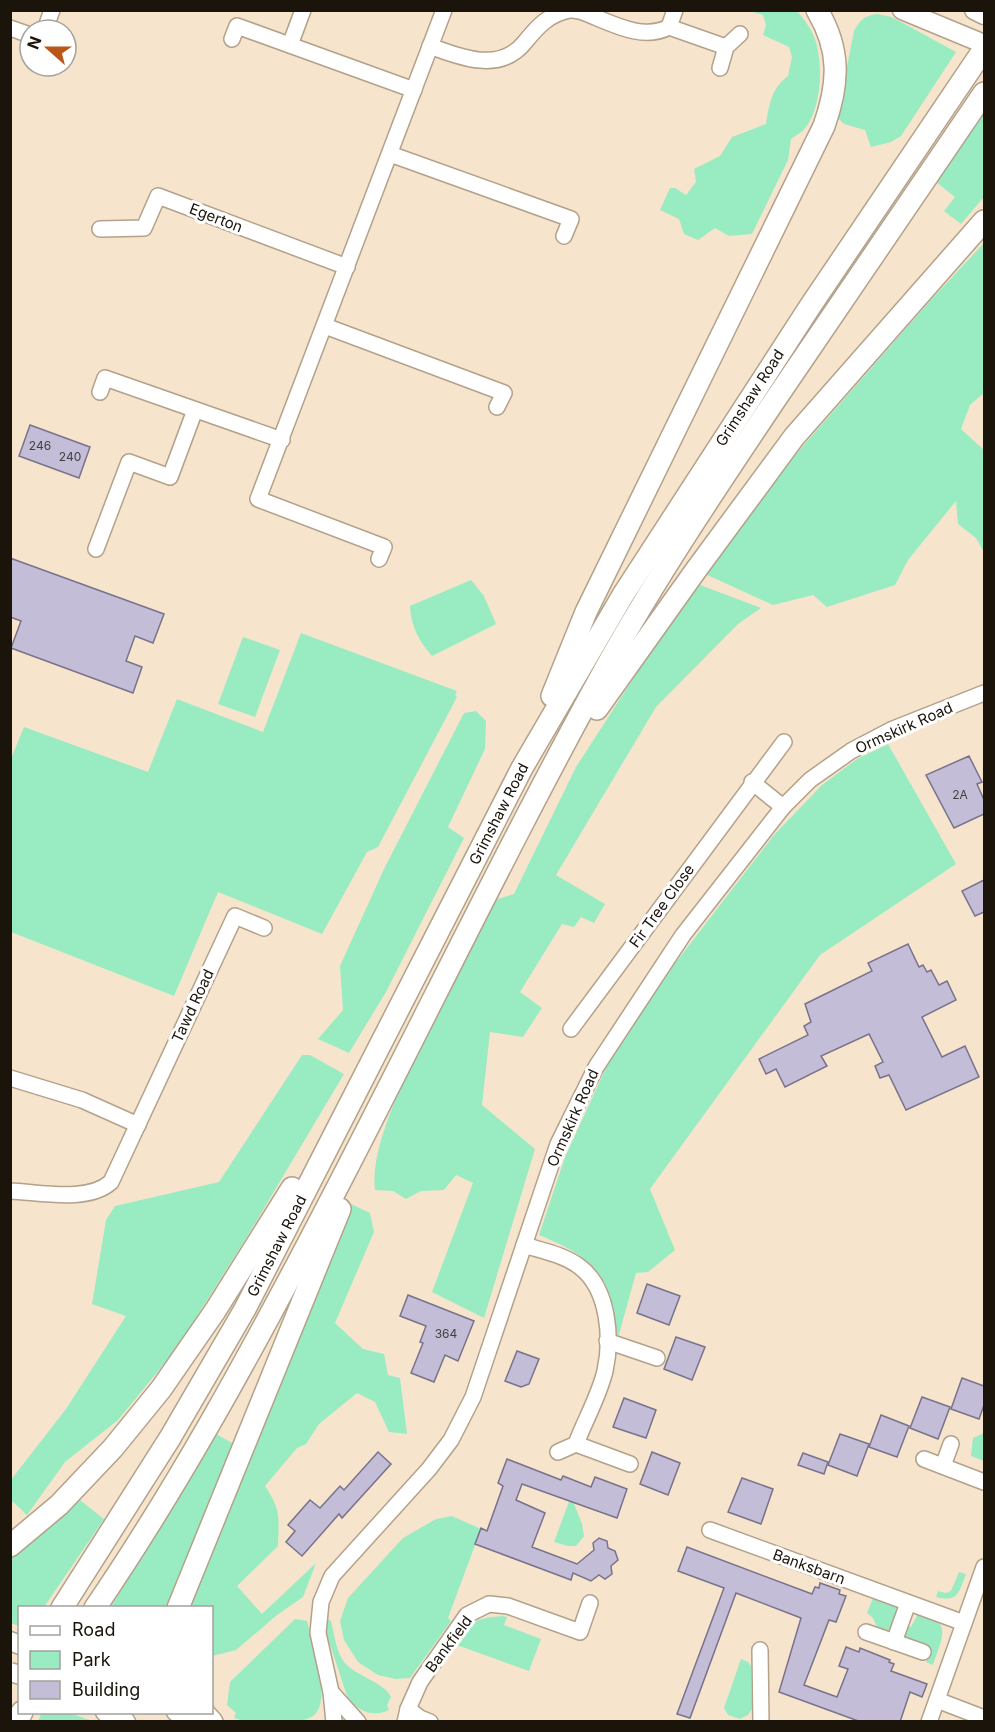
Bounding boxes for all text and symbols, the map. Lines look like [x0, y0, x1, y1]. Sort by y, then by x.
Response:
north arrow [18, 18, 78, 78]
text: N [22, 33, 46, 52]
street label: Egerton [187, 199, 245, 236]
street label: Grimshaw Road [711, 346, 788, 450]
house number: 246 [29, 438, 51, 453]
house number: 240 [59, 449, 81, 464]
street label: Ormskirk Road [852, 698, 956, 758]
street label: Grimshaw Road [465, 760, 532, 868]
house number: 2A [952, 787, 968, 802]
street label: Fir Tree Close [625, 860, 698, 951]
street label: Tawd Road [167, 966, 218, 1045]
street label: Ormskirk Road [543, 1066, 603, 1170]
street label: Grimshaw Road [243, 1192, 310, 1300]
house number: 364 [435, 1326, 458, 1341]
street label: Banksbarn [770, 1545, 848, 1588]
legend [18, 1606, 213, 1714]
street label: Bankfield [421, 1612, 476, 1676]
text: Road [72, 1619, 115, 1640]
text: Park [72, 1649, 111, 1670]
text: Building [72, 1679, 140, 1700]

